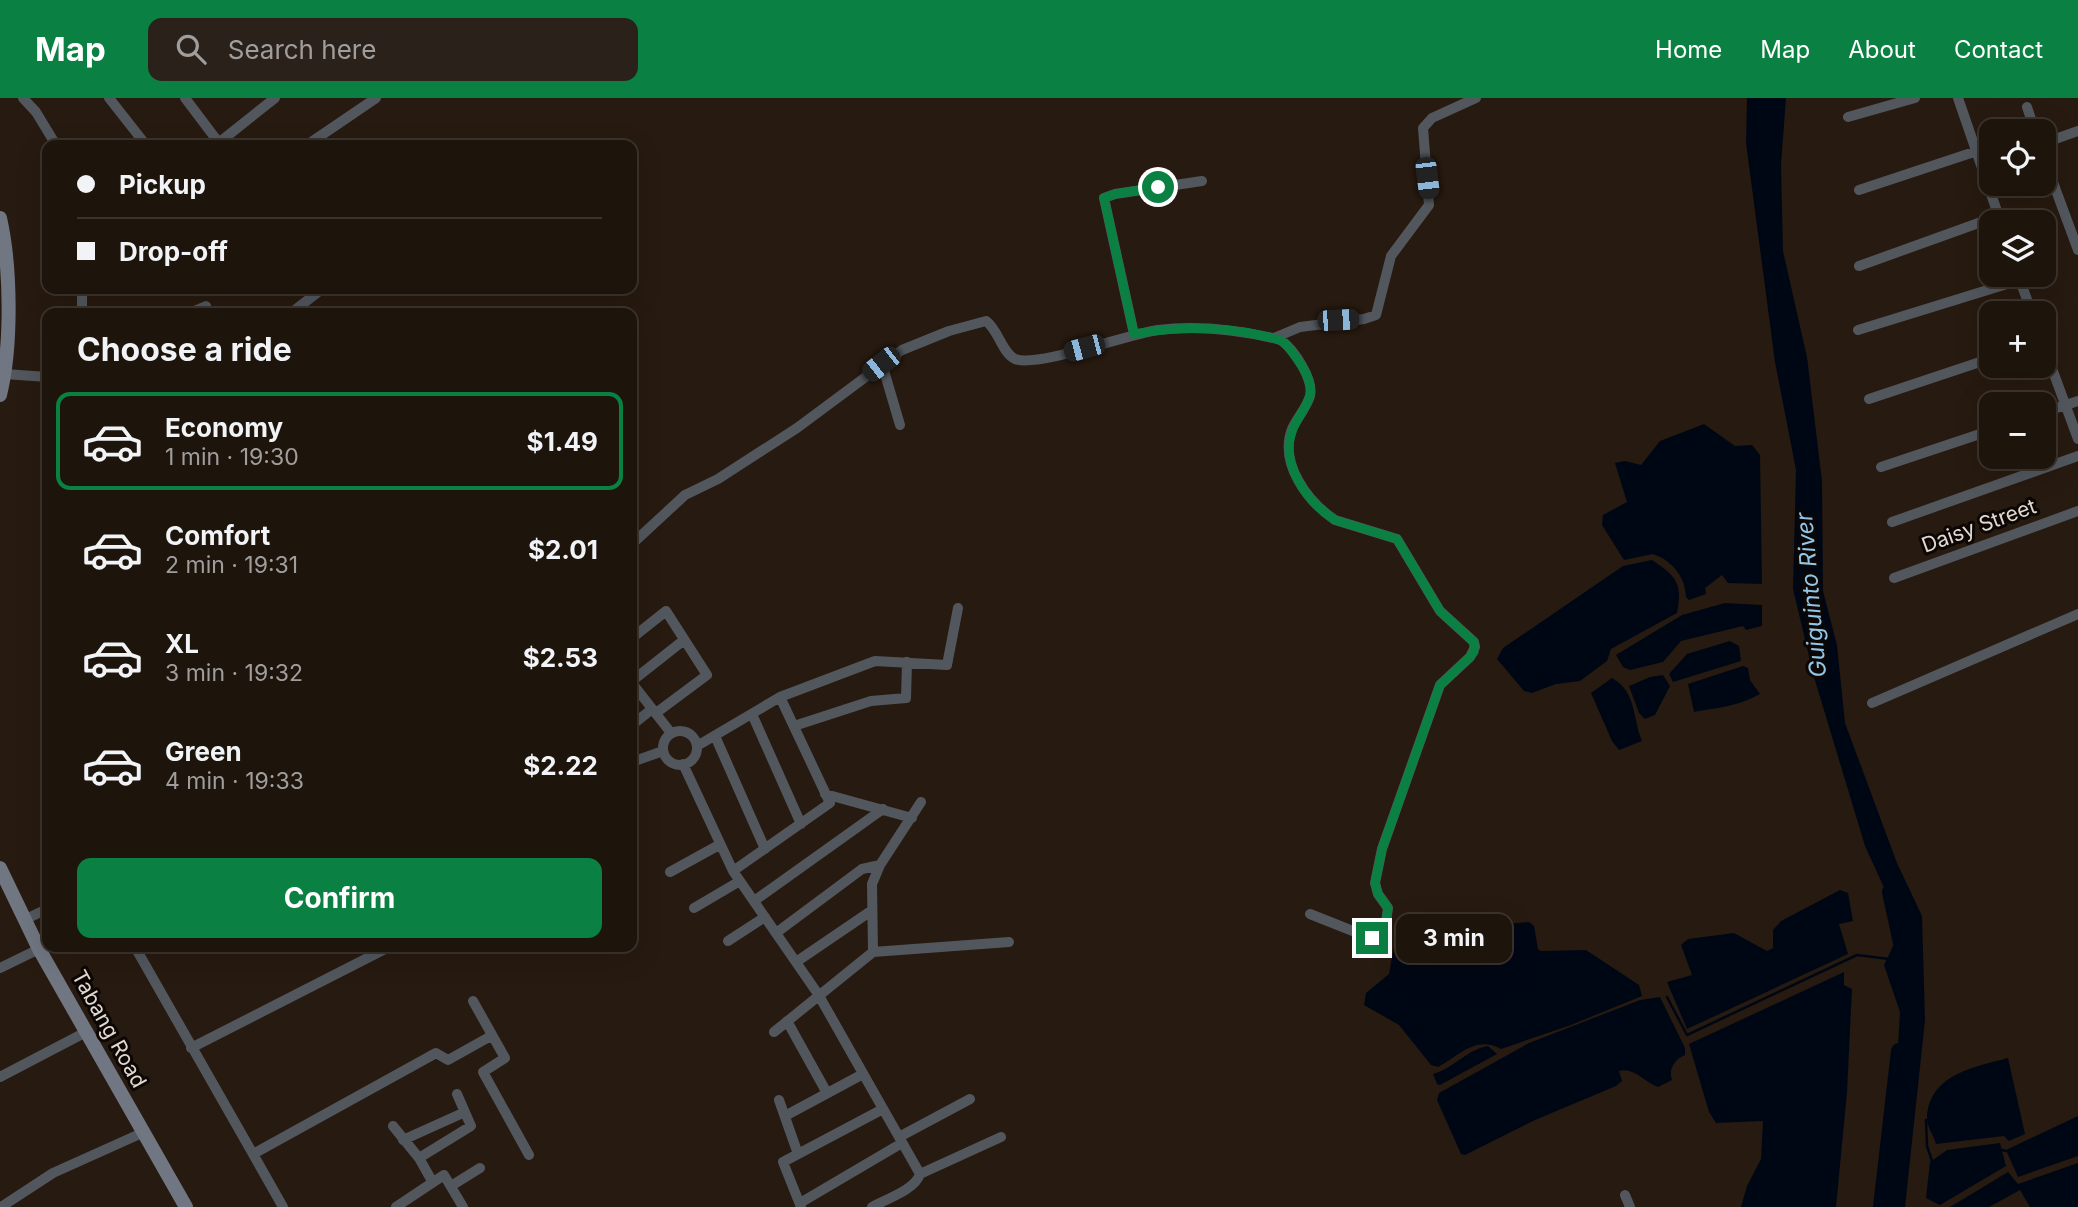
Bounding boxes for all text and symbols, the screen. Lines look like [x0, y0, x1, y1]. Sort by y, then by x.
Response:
search box [148, 18, 638, 81]
text: Map [35, 29, 106, 69]
icon: search [172, 30, 210, 68]
text: Search here [228, 34, 376, 65]
text: Home [1655, 35, 1722, 64]
text: Map [1760, 35, 1810, 64]
text: About [1848, 35, 1916, 64]
text: Contact [1954, 35, 2043, 64]
map controls [1979, 119, 2056, 469]
button: locate [1979, 119, 2056, 196]
car [1415, 156, 1440, 200]
text: Pickup [119, 169, 206, 200]
route start [1142, 171, 1174, 203]
button: layers [1979, 210, 2056, 287]
text: Drop-off [119, 236, 228, 267]
button: + [1979, 301, 2056, 378]
car [1317, 308, 1360, 332]
text: Choose a ride [77, 330, 292, 369]
car [1061, 332, 1108, 364]
car [858, 343, 905, 385]
button: − [1979, 392, 2056, 469]
icon: car [81, 410, 144, 473]
text: Economy [165, 412, 283, 443]
text: $1.49 [527, 426, 598, 457]
text: 1 min · 19:30 [165, 443, 299, 471]
street label: Daisy Street [1918, 493, 2040, 558]
water label: Guiguinto River [1790, 510, 1832, 679]
icon: car [81, 518, 144, 581]
text: Comfort [165, 520, 270, 551]
text: $2.01 [528, 534, 598, 565]
text: 2 min · 19:31 [165, 551, 298, 579]
icon: car [81, 626, 144, 689]
text: XL [165, 628, 199, 659]
text: $2.53 [523, 642, 598, 673]
text: 3 min · 19:32 [165, 659, 303, 687]
icon: car [81, 734, 144, 797]
text: Green [165, 736, 242, 767]
text: $2.22 [523, 750, 598, 781]
text: 4 min · 19:33 [165, 767, 304, 795]
button: Confirm [77, 858, 602, 938]
callout: 3 min [1396, 914, 1512, 962]
route end [1356, 922, 1388, 954]
text: 3 min [1423, 924, 1485, 952]
street label: Tabang Road [67, 966, 152, 1092]

